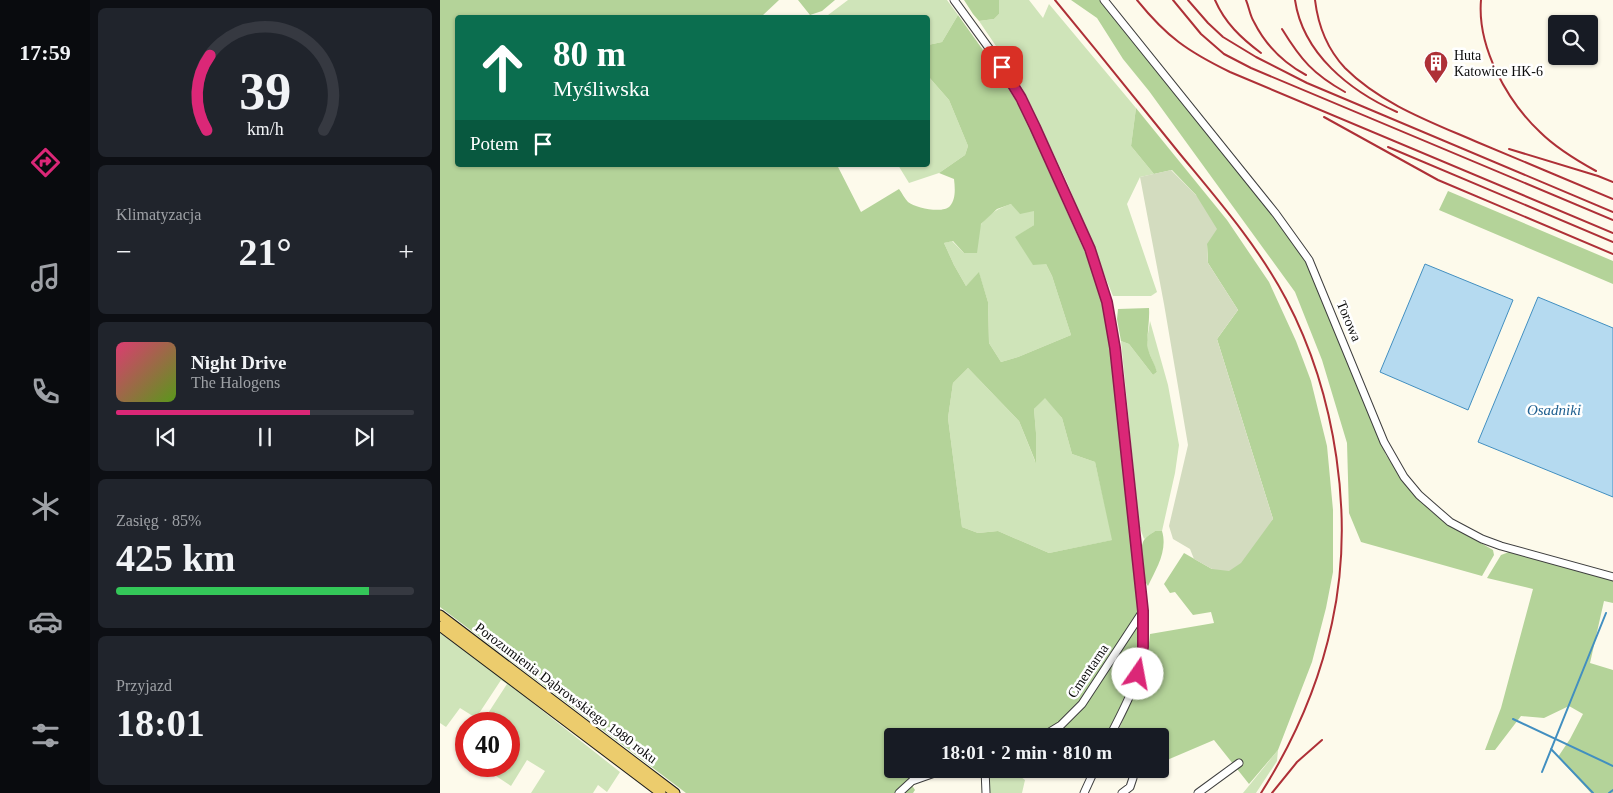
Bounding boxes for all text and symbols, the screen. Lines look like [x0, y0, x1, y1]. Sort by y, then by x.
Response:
map controls [1548, 15, 1598, 65]
button: search [1548, 15, 1598, 65]
icon: ahead [470, 35, 535, 100]
text: 80 m [553, 35, 626, 74]
text: 17:59 [19, 40, 71, 65]
pin [981, 46, 1023, 88]
place label: Huta Katowice HK-6 [1454, 48, 1543, 79]
building icon: Huta Katowice HK-6 [1423, 50, 1449, 84]
icon: arrive [988, 53, 1016, 81]
text: 39 [239, 63, 291, 120]
text: Myśliwska [553, 76, 650, 101]
text: km/h [247, 119, 283, 139]
icon: arrive [529, 130, 557, 158]
text: Potem [470, 133, 519, 154]
icon: directions [28, 145, 63, 180]
text: Klimatyzacja [116, 206, 201, 223]
text: 21° [238, 231, 292, 273]
text: − [116, 236, 132, 267]
text: + [398, 236, 414, 267]
icon: music [28, 260, 63, 295]
street label: Torowa [1334, 298, 1365, 344]
text: Night Drive [191, 352, 287, 373]
icon: phone [28, 374, 63, 409]
text: The Halogens [191, 374, 280, 391]
water label: Osadniki [1527, 402, 1581, 418]
icon: previous [152, 423, 180, 451]
icon: pause [251, 423, 279, 451]
icon: next [350, 423, 378, 451]
icon: climate [28, 489, 63, 524]
text: Zasięg · 85% [116, 512, 201, 529]
text: 425 km [116, 537, 235, 579]
icon: car [28, 604, 63, 639]
street label: Porozumienia Dąbrowskiego 1980 roku [472, 620, 660, 766]
street label: Cmentarna [1065, 641, 1112, 701]
position arrow [1111, 647, 1163, 699]
text: Przyjazd [116, 677, 172, 694]
text: 18:01 [116, 702, 205, 744]
speed limit sign: 40 [455, 712, 520, 777]
icon: filters [28, 718, 63, 753]
text: 18:01 · 2 min · 810 m [941, 742, 1112, 763]

